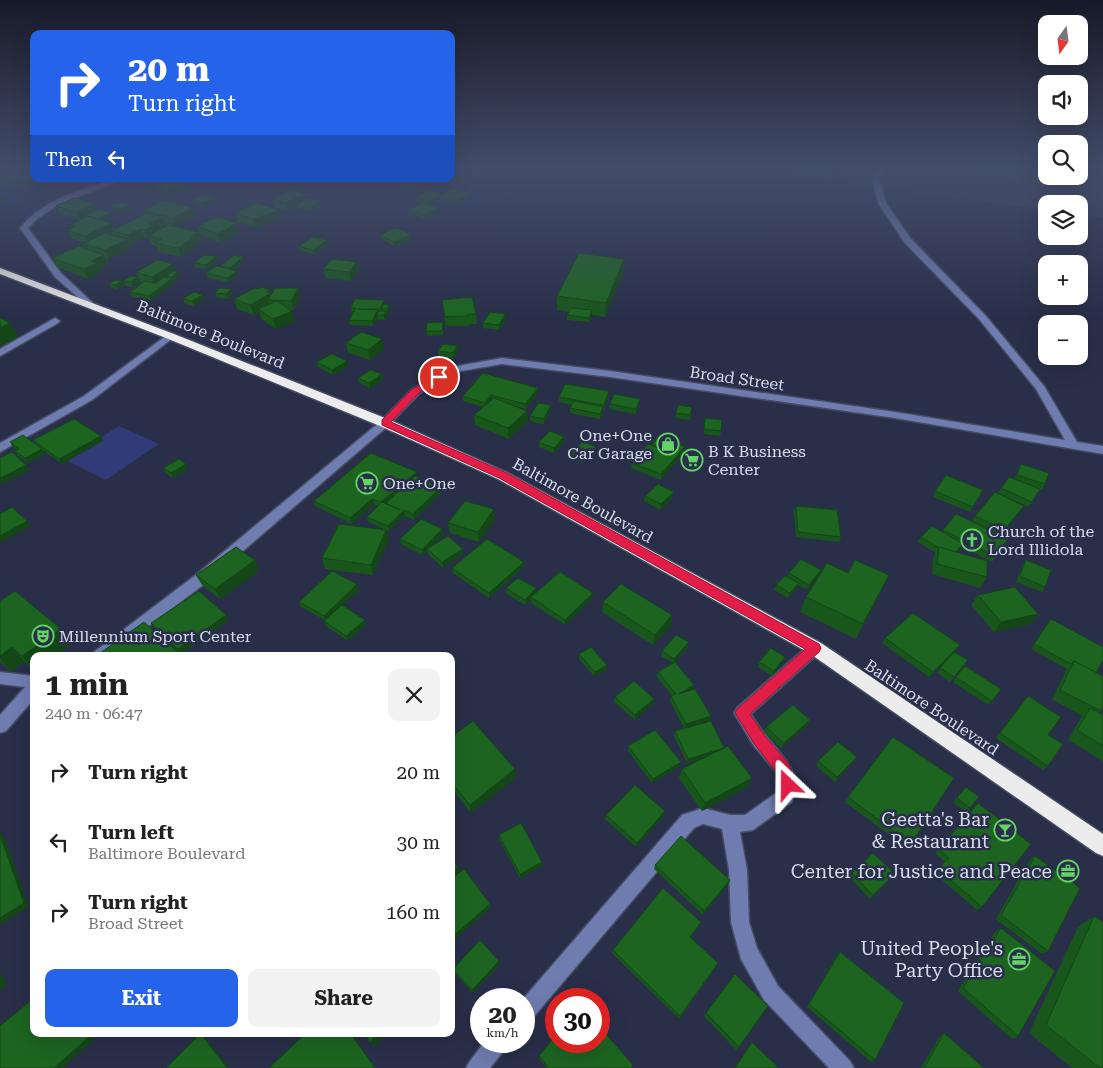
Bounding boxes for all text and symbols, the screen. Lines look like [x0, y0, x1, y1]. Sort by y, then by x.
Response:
north arrow [1038, 15, 1088, 65]
map controls [1038, 15, 1088, 365]
text: 20 m [128, 49, 210, 90]
icon: right [45, 50, 110, 115]
button: sound [1038, 75, 1088, 125]
text: Turn right [128, 91, 236, 116]
button: search [1038, 135, 1088, 185]
icon: left [103, 145, 131, 173]
text: Then [45, 148, 93, 171]
button: layers [1038, 195, 1088, 245]
button: + [1038, 255, 1088, 305]
street label: Baltimore Boulevard [134, 296, 287, 373]
button: − [1038, 315, 1088, 365]
pin [418, 356, 460, 398]
street label: Broad Street [688, 362, 786, 395]
icon: arrive [425, 363, 453, 391]
place label: One+One Car Garage [567, 426, 652, 463]
shop icon: One+One Car Garage [656, 432, 680, 456]
place label: B K Business Center [708, 442, 806, 479]
supermarket icon: B K Business Center [680, 448, 704, 472]
street label: Baltimore Boulevard [509, 454, 656, 547]
supermarket icon: One+One [355, 471, 379, 495]
place label: One+One [383, 474, 456, 493]
place label: Church of the Lord Illidola [988, 522, 1095, 559]
church icon: Church of the Lord Illidola [960, 528, 984, 552]
theatre icon: Millennium Sport Center [31, 624, 55, 648]
place label: Millennium Sport Center [59, 627, 252, 646]
street label: Baltimore Boulevard [861, 656, 1002, 759]
text: 1 min [45, 667, 128, 702]
button: close [388, 669, 440, 721]
text: 240 m · 06:47 [45, 704, 143, 723]
icon: right [45, 758, 73, 786]
position arrow [761, 758, 813, 810]
text: Turn right [88, 761, 188, 784]
text: 20 m [397, 761, 440, 784]
place label: Geetta's Bar & Restaurant [871, 808, 989, 853]
bar icon: Geetta's Bar & Restaurant [993, 818, 1017, 842]
text: Turn left [88, 821, 174, 844]
icon: left [45, 828, 73, 856]
text: 30 m [397, 831, 440, 854]
text: Baltimore Boulevard [88, 844, 245, 863]
office icon: Center for Justice and Peace [1056, 859, 1080, 883]
place label: Center for Justice and Peace [791, 860, 1052, 883]
text: Turn right [88, 891, 188, 914]
icon: right [45, 898, 73, 926]
text: 160 m [386, 901, 440, 924]
text: Broad Street [88, 914, 184, 933]
place label: United People's Party Office [860, 937, 1003, 982]
office icon: United People's Party Office [1007, 947, 1031, 971]
button: Exit [45, 969, 238, 1027]
button: Share [248, 969, 440, 1027]
speed limit sign: 30 [545, 988, 610, 1053]
text: 20 [488, 1000, 517, 1029]
text: km/h [486, 1026, 519, 1040]

